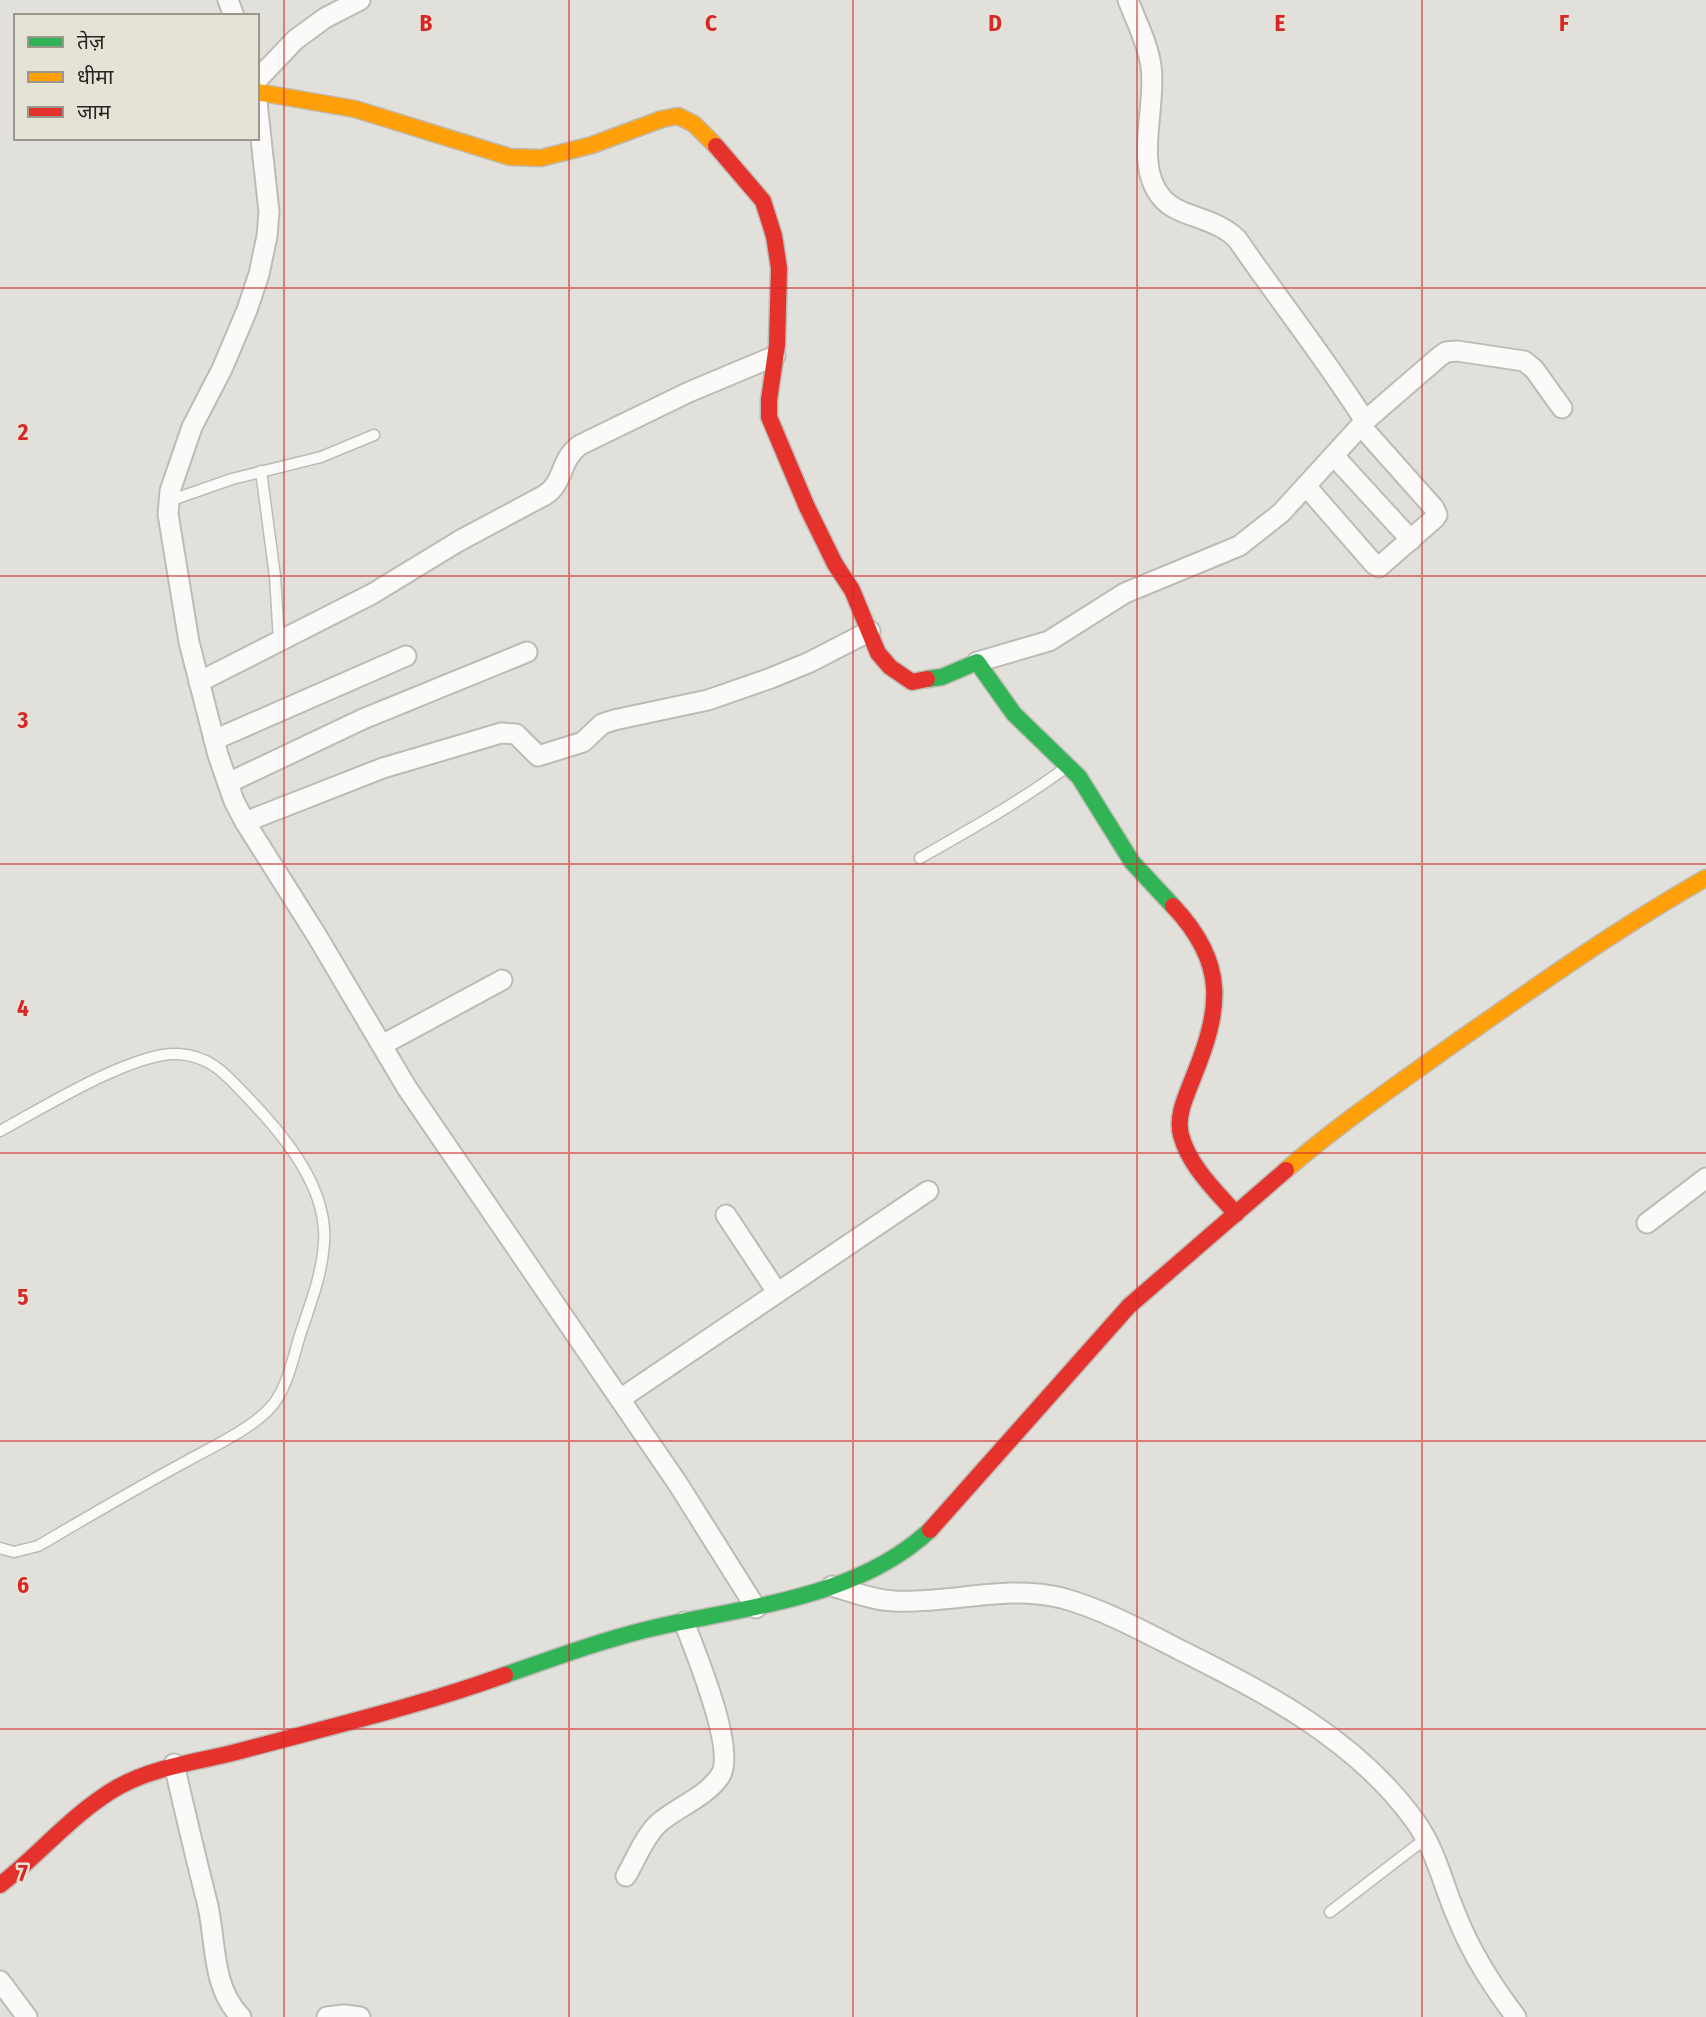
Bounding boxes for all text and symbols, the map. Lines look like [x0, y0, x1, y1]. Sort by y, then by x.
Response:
text: B [420, 9, 433, 37]
text: C [705, 9, 717, 37]
text: D [988, 9, 1002, 37]
text: E [1275, 9, 1286, 37]
text: F [1559, 9, 1569, 37]
legend [14, 14, 259, 140]
text: तेज़ [77, 29, 105, 55]
text: धीमा [77, 64, 114, 90]
text: जाम [77, 99, 111, 125]
text: 2 [17, 418, 29, 446]
text: 3 [17, 706, 29, 734]
text: 4 [17, 994, 29, 1022]
text: 5 [17, 1283, 29, 1311]
text: 6 [17, 1571, 29, 1599]
text: 7 [18, 1859, 28, 1887]

